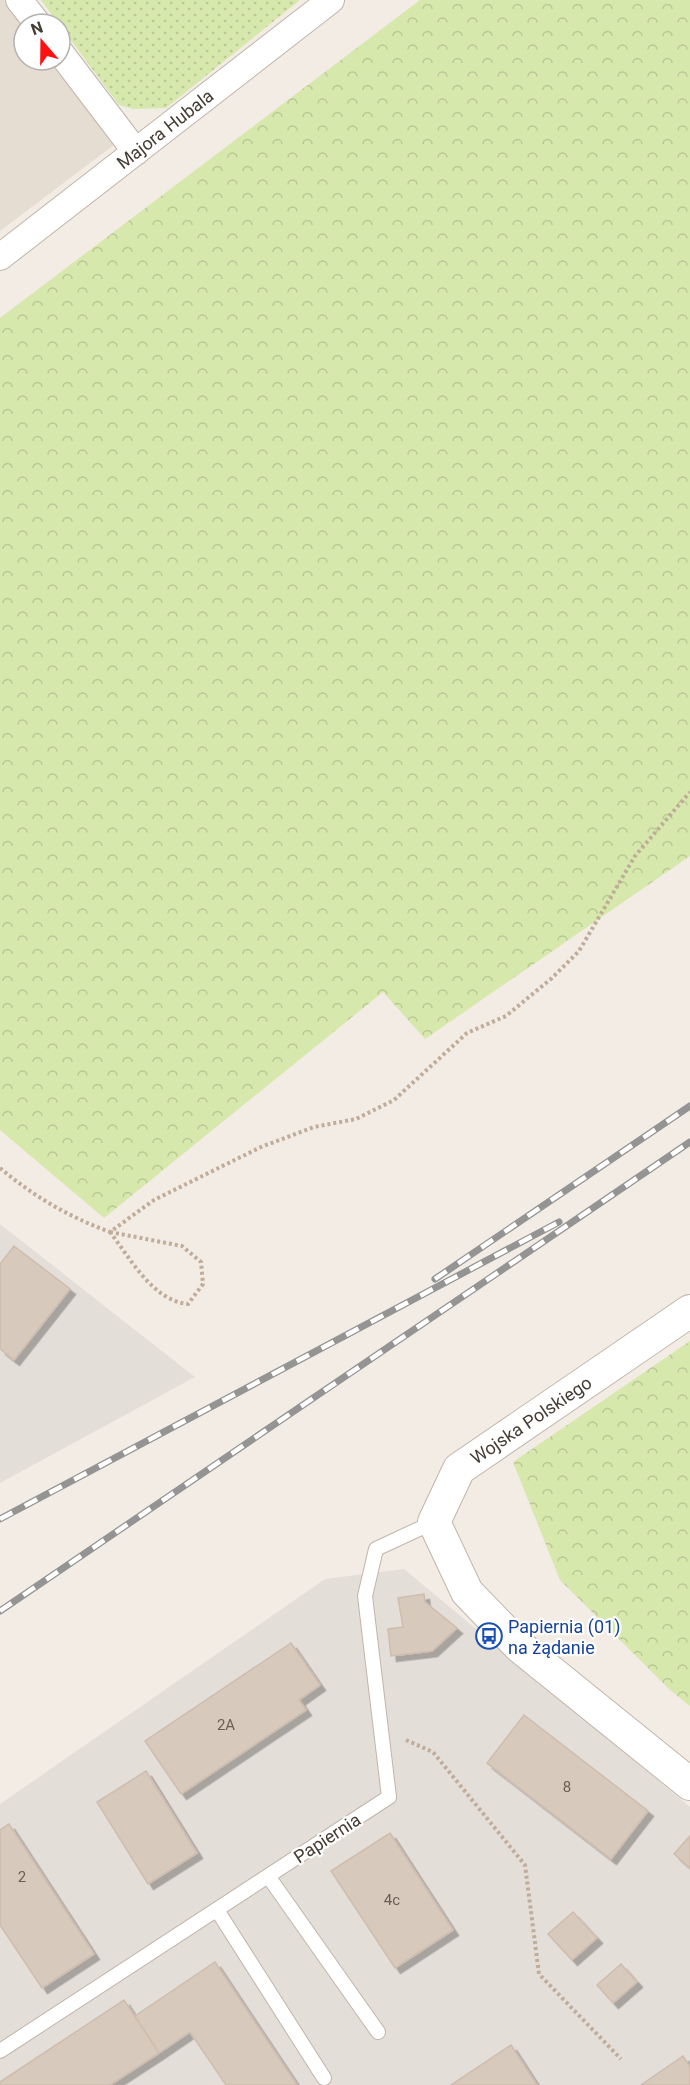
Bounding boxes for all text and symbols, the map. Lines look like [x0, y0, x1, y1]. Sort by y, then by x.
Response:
north arrow [12, 12, 72, 72]
text: N [28, 18, 46, 39]
street label: Majora Hubala [112, 85, 218, 173]
street label: Wojska Polskiego [466, 1372, 596, 1468]
place label: Papiernia (01) na żądanie [508, 1616, 620, 1658]
bus stop icon: Papiernia (01) na żądanie [474, 1621, 504, 1651]
house number: 2A [217, 1716, 235, 1734]
house number: 8 [563, 1778, 571, 1796]
street label: Papiernia [290, 1809, 364, 1867]
house number: 2 [18, 1868, 26, 1886]
house number: 4c [384, 1891, 400, 1909]

